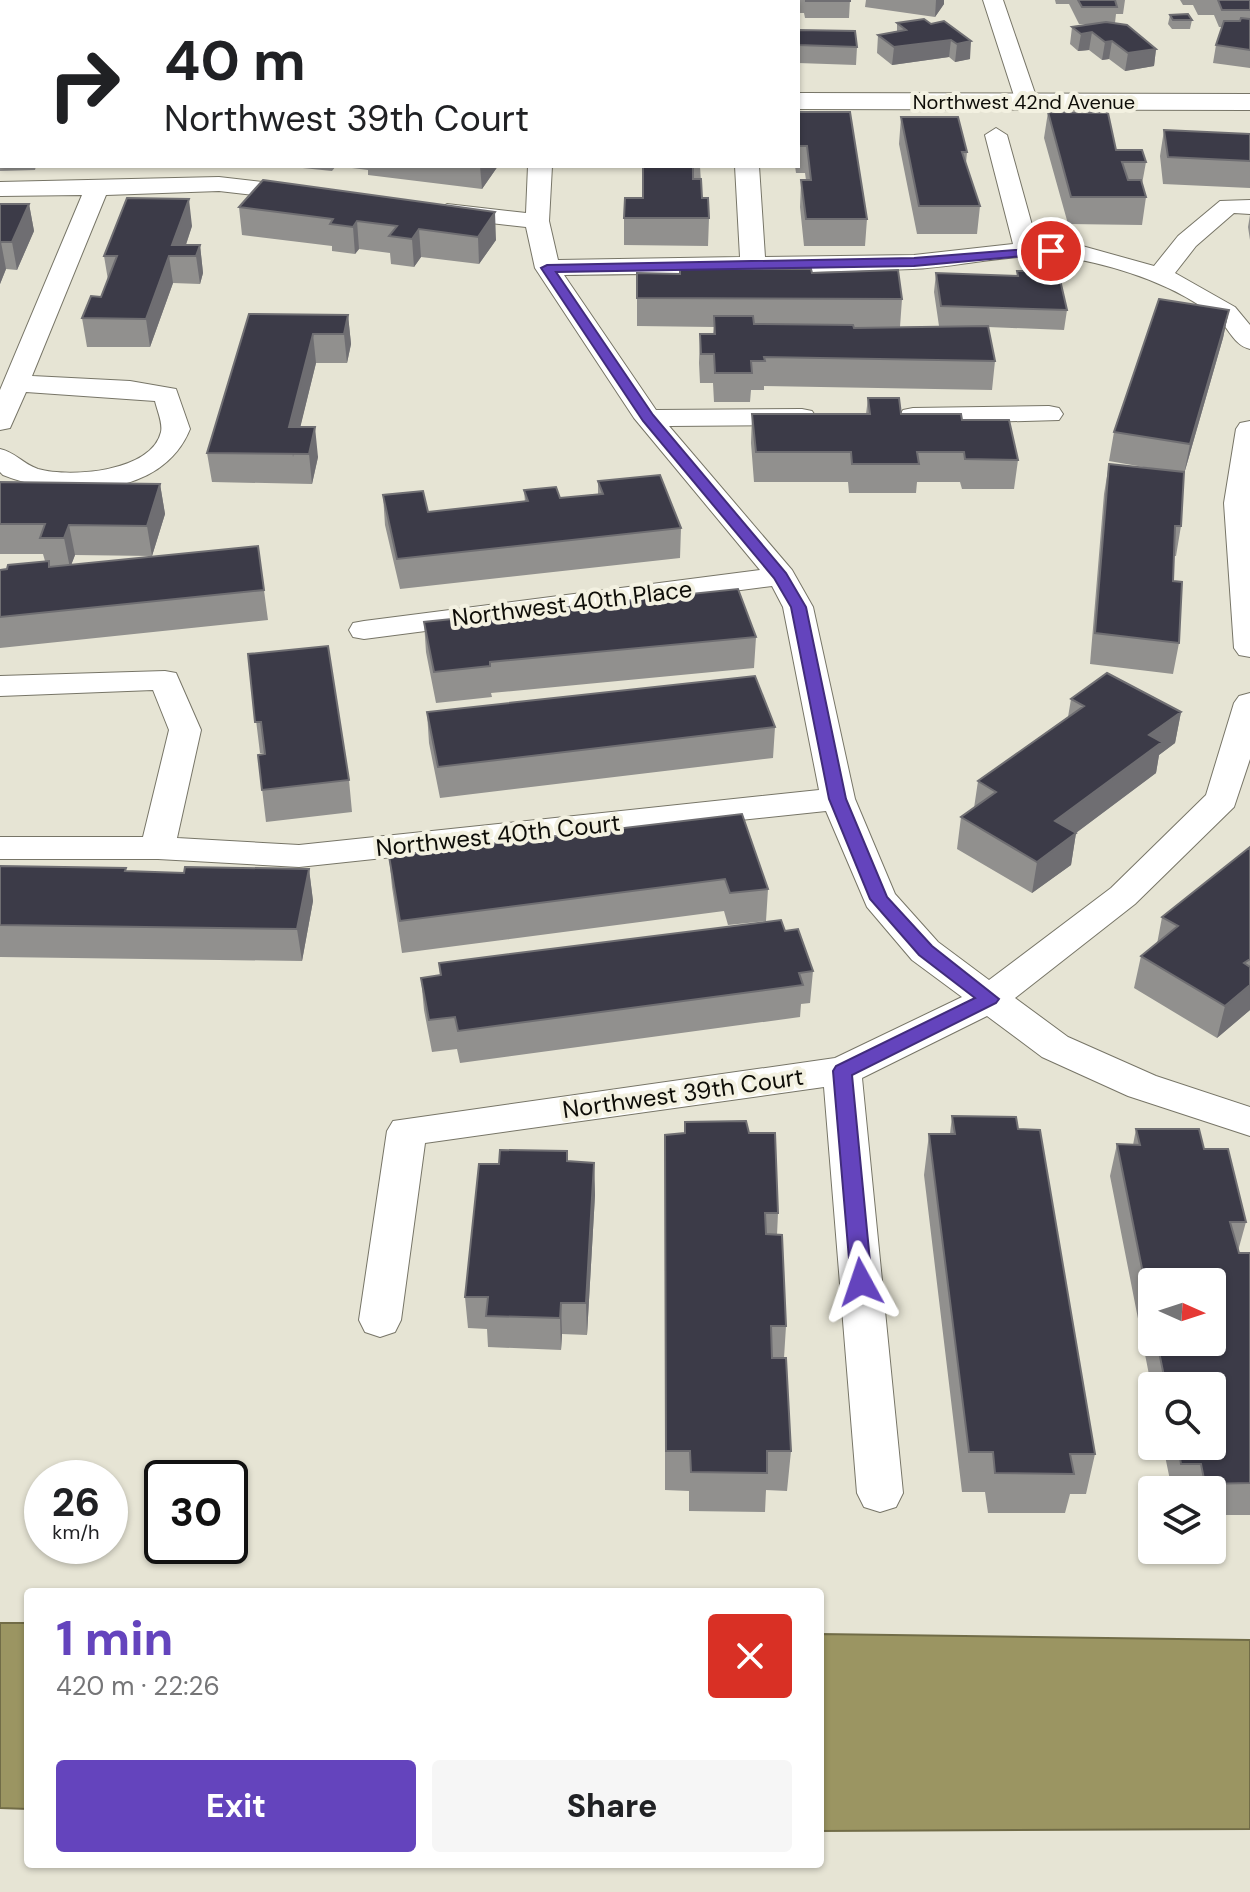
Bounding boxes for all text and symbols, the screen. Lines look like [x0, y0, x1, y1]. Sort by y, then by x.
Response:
text: 40 m [164, 24, 306, 97]
icon: right [32, 32, 136, 136]
street label: Northwest 42nd Avenue [913, 89, 1135, 115]
text: Northwest 39th Court [164, 95, 529, 142]
pin [1017, 217, 1085, 285]
icon: arrive [1029, 229, 1073, 273]
street label: Northwest 40th Place [450, 573, 694, 633]
street label: Northwest 40th Court [374, 807, 622, 863]
street label: Northwest 39th Court [560, 1061, 806, 1125]
position arrow [819, 1240, 903, 1324]
north arrow [1138, 1268, 1226, 1356]
map controls [1138, 1268, 1226, 1564]
button: search [1138, 1372, 1226, 1460]
speed limit sign: 30 [144, 1460, 248, 1564]
text: 26 [52, 1476, 100, 1528]
button: layers [1138, 1476, 1226, 1564]
text: km/h [52, 1519, 100, 1545]
text: 1 min [56, 1607, 173, 1670]
button: close [708, 1614, 792, 1698]
text: 420 m · 22:26 [56, 1669, 220, 1703]
button: Exit [56, 1760, 416, 1852]
button: Share [432, 1760, 792, 1852]

